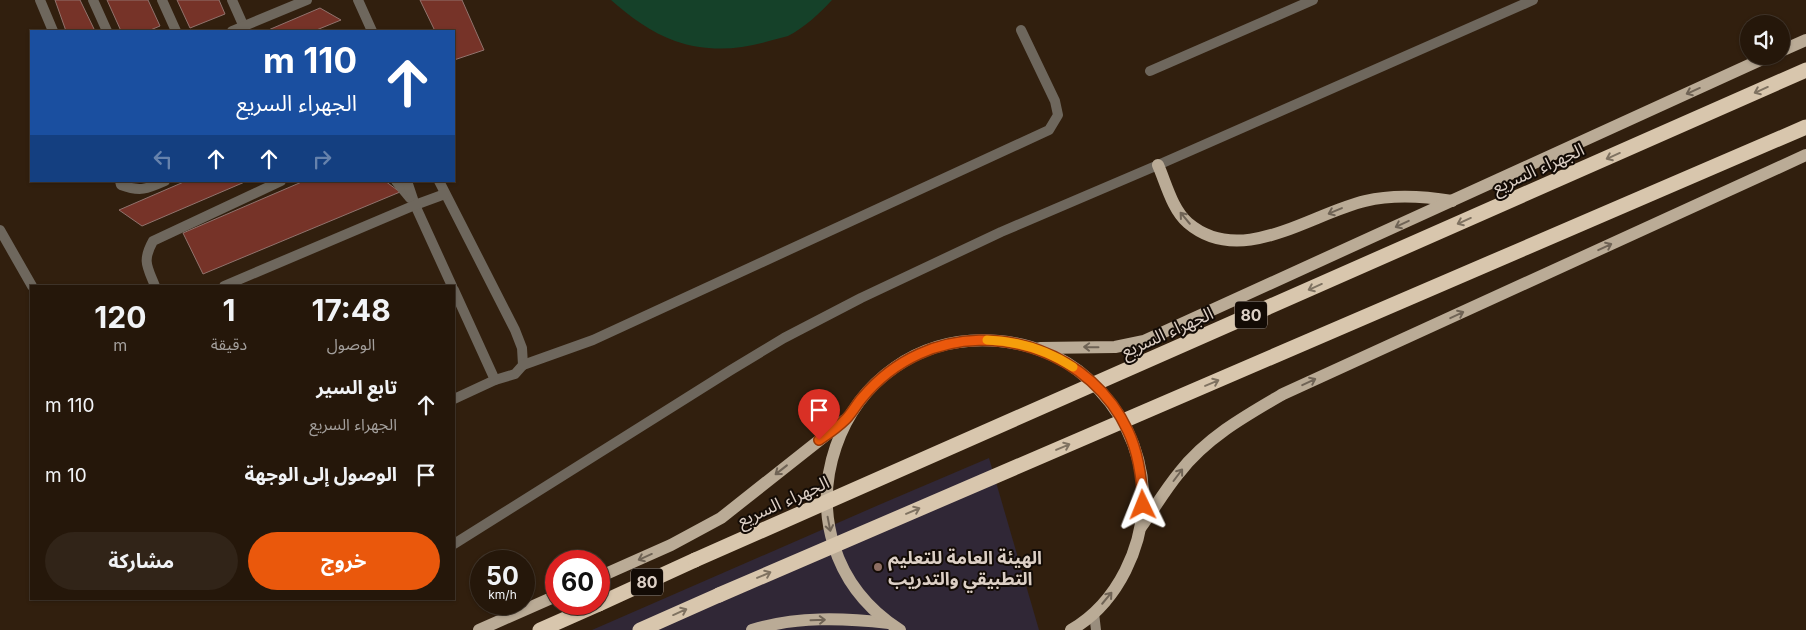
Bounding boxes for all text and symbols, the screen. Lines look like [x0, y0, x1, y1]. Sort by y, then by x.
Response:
map controls [1740, 15, 1790, 65]
button: sound [1740, 15, 1790, 65]
text: 110 m [263, 39, 357, 81]
icon: ahead [375, 50, 440, 115]
one-way arrow [1686, 86, 1701, 96]
one-way arrow [1754, 86, 1769, 96]
text: الجهراء السريع [236, 90, 357, 116]
street label: الجهراء السريع [1489, 138, 1589, 201]
icon: left [149, 145, 177, 173]
icon: ahead [202, 145, 230, 173]
icon: ahead [255, 145, 283, 173]
icon: right [308, 145, 336, 173]
one-way arrow [1606, 151, 1621, 161]
one-way arrow [1328, 208, 1343, 217]
one-way arrow [1179, 211, 1190, 224]
one-way arrow [1457, 217, 1472, 227]
one-way arrow [1395, 220, 1410, 229]
one-way arrow [1597, 242, 1612, 252]
one-way arrow [1308, 282, 1323, 292]
text: 1 [222, 292, 235, 328]
text: 17:48 [311, 292, 391, 328]
text: 120 [94, 299, 146, 335]
street label: الجهراء السريع [1118, 302, 1218, 365]
road number: 80 [1235, 302, 1267, 328]
one-way arrow [1449, 309, 1464, 319]
text: دقيقة [211, 334, 247, 354]
text: الوصول [327, 334, 375, 354]
text: m [113, 335, 127, 355]
one-way arrow [1083, 342, 1099, 352]
text: تابع السير [316, 376, 397, 399]
one-way arrow [1204, 377, 1219, 387]
one-way arrow [1301, 377, 1316, 387]
pin [798, 389, 840, 440]
icon: ahead [412, 391, 440, 419]
text: 110 m [45, 394, 94, 417]
icon: arrive [805, 396, 833, 424]
text: الجهراء السريع [309, 414, 397, 434]
one-way arrow [1055, 441, 1070, 450]
icon: arrive [412, 461, 440, 489]
text: الوصول إلى الوجهة [245, 463, 397, 486]
text: 10 m [45, 464, 87, 487]
one-way arrow [774, 465, 788, 475]
one-way arrow [1172, 469, 1183, 482]
street label: الجهراء السريع [734, 471, 834, 534]
position arrow [1116, 478, 1168, 530]
one-way arrow [905, 506, 920, 516]
one-way arrow [824, 515, 834, 531]
button: مشاركة [45, 532, 238, 590]
button: خروج [248, 532, 440, 590]
place label: الهيئة العامة للتعليم التطبيقي والتدريب [888, 547, 1042, 593]
speed limit sign: 60 [545, 550, 610, 615]
one-way arrow [638, 552, 653, 562]
text: 50 [486, 561, 519, 591]
marker: الهيئة العامة للتعليم التطبيقي والتدريب [872, 561, 884, 573]
road number: 80 [631, 568, 663, 596]
one-way arrow [756, 570, 771, 580]
text: km/h [488, 587, 517, 602]
one-way arrow [1101, 591, 1112, 604]
one-way arrow [672, 607, 687, 617]
one-way arrow [809, 615, 825, 625]

